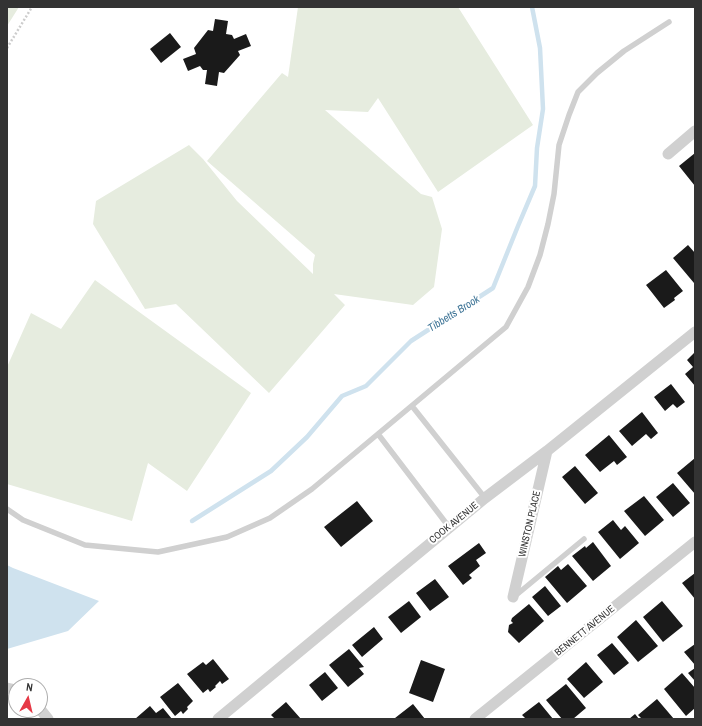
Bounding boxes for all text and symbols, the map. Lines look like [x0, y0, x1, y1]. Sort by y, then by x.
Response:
water label: Tibbetts Brook [426, 293, 482, 335]
street label: WINSTON PLACE [517, 490, 543, 558]
street label: COOK AVENUE [427, 500, 481, 546]
street label: BENNETT AVENUE [553, 603, 617, 659]
north arrow [8, 678, 48, 718]
text: N [25, 680, 34, 694]

